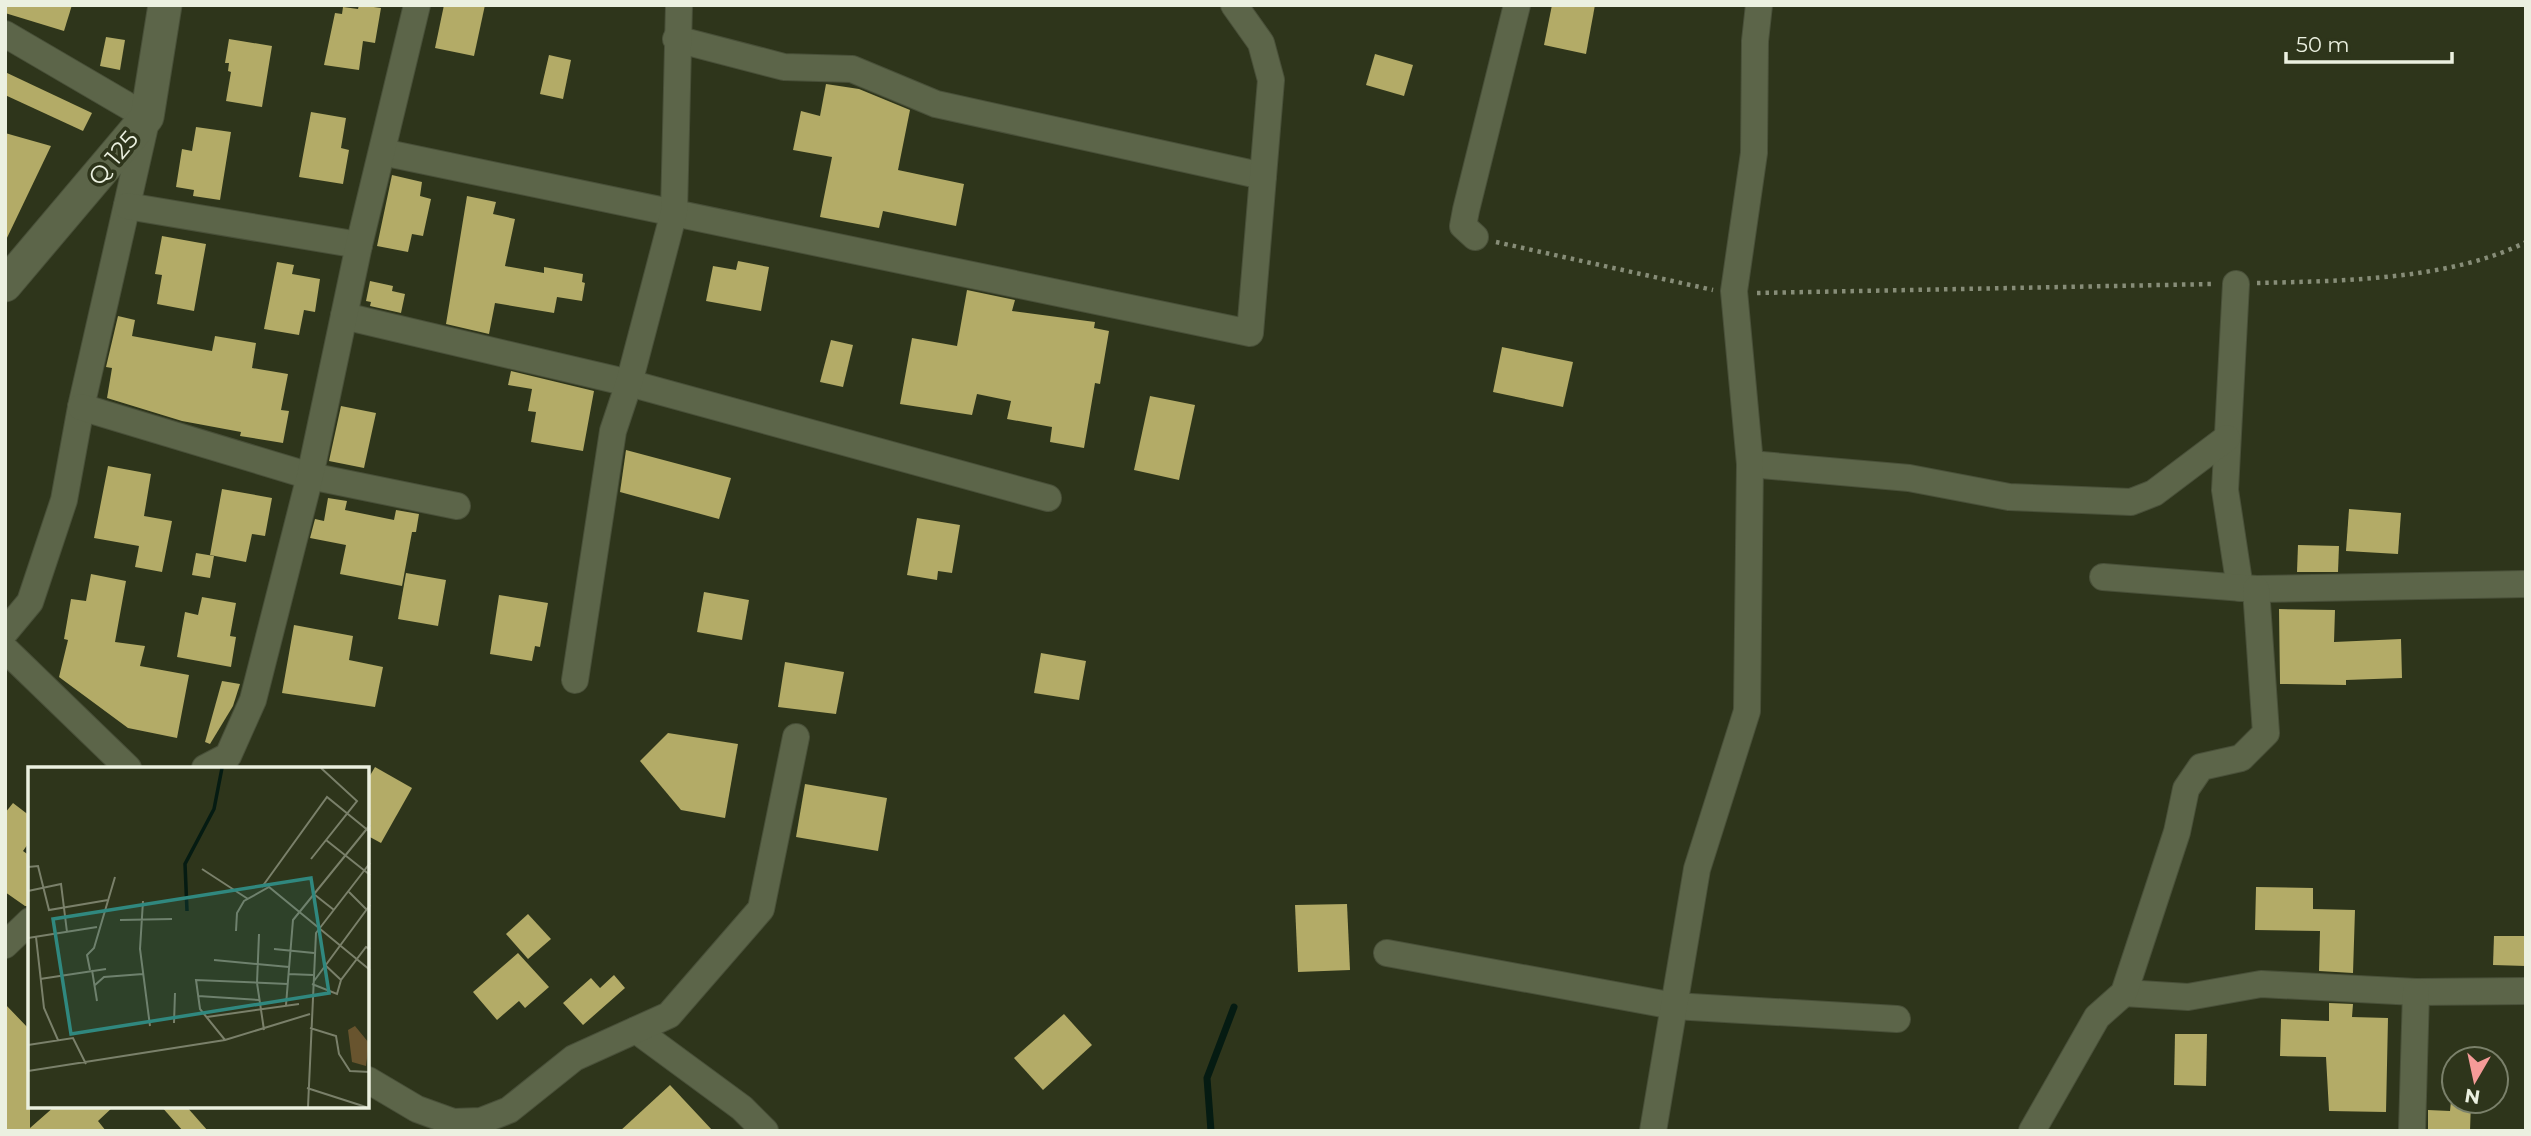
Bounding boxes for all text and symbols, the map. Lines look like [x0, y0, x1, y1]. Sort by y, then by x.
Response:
scale bar [2286, 21, 2452, 65]
text: 50 m [2296, 32, 2350, 57]
street label: Q 125 [82, 125, 144, 191]
inset map [28, 767, 369, 1108]
north arrow [2440, 1045, 2510, 1115]
text: N [2463, 1084, 2482, 1109]

